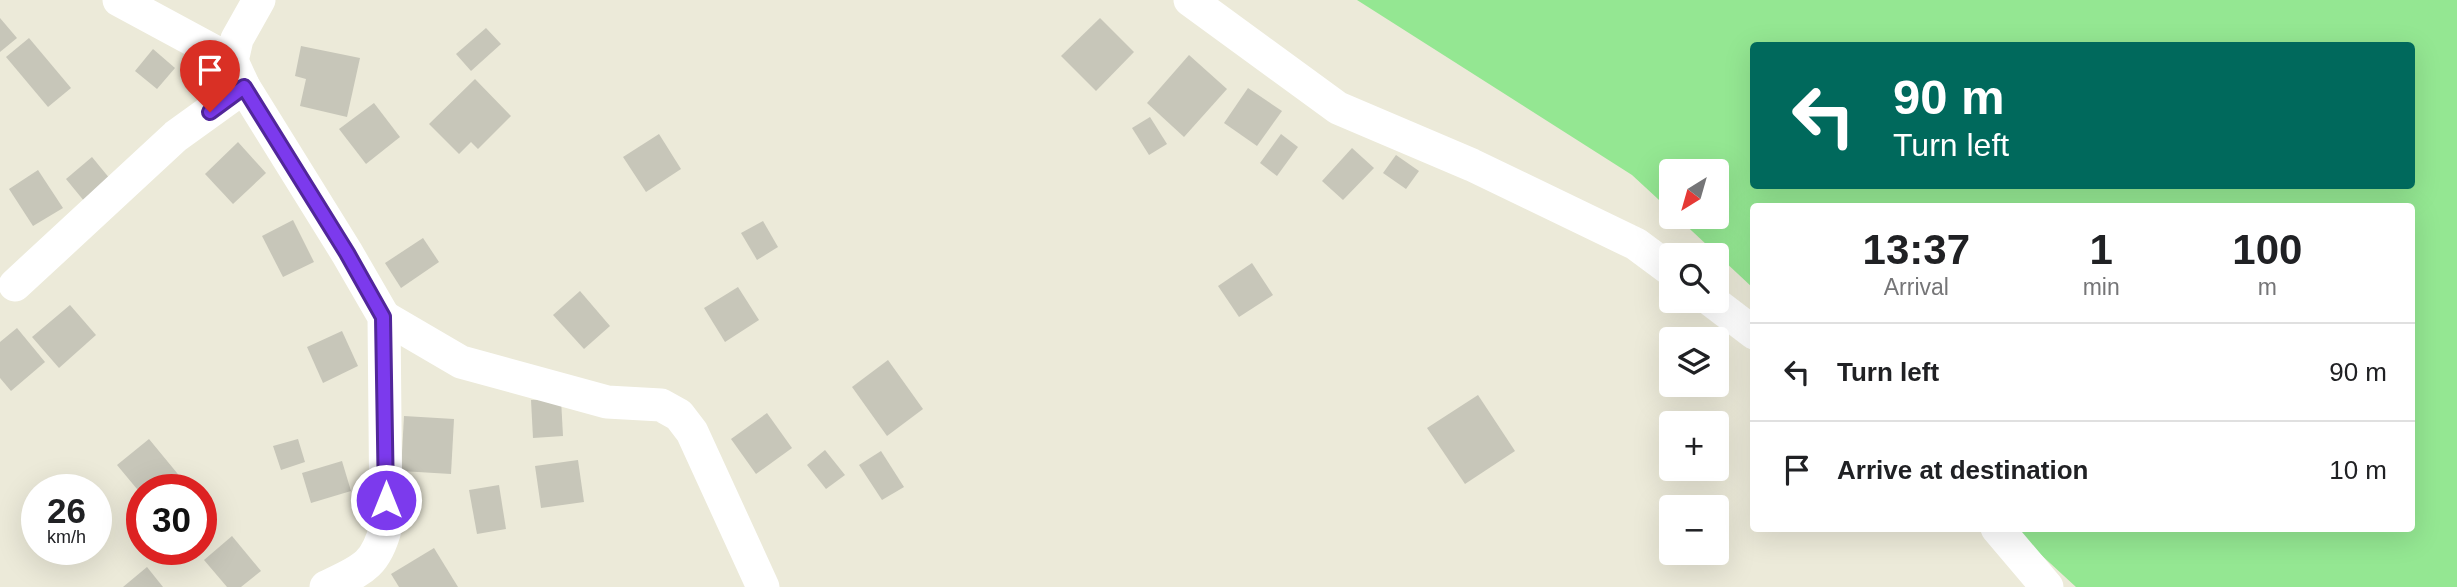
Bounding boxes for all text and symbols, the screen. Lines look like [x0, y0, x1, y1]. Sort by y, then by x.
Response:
pin [180, 40, 240, 112]
icon: arrive [191, 51, 229, 89]
icon: left [1778, 70, 1869, 161]
text: 90 m [1893, 70, 2005, 124]
text: Turn left [1893, 127, 2009, 163]
north arrow [1659, 159, 1729, 229]
map controls [1659, 159, 1729, 565]
text: 13:37 [1863, 226, 1970, 273]
text: 1 [2089, 226, 2113, 273]
text: 100 [2232, 226, 2302, 273]
button: search [1659, 243, 1729, 313]
text: Arrival [1884, 274, 1949, 300]
text: min [2083, 274, 2120, 300]
text: m [2258, 274, 2277, 300]
button: layers [1659, 327, 1729, 397]
icon: left [1778, 353, 1816, 391]
text: Turn left [1837, 357, 1939, 387]
text: 90 m [2329, 357, 2387, 387]
button: + [1659, 411, 1729, 481]
icon: arrive [1778, 451, 1816, 489]
text: Arrive at destination [1837, 455, 2088, 485]
text: 10 m [2329, 455, 2387, 485]
position arrow [349, 463, 423, 537]
speed limit sign: 30 [126, 474, 217, 565]
text: 26 [47, 491, 86, 530]
button: − [1659, 495, 1729, 565]
text: km/h [47, 527, 86, 547]

